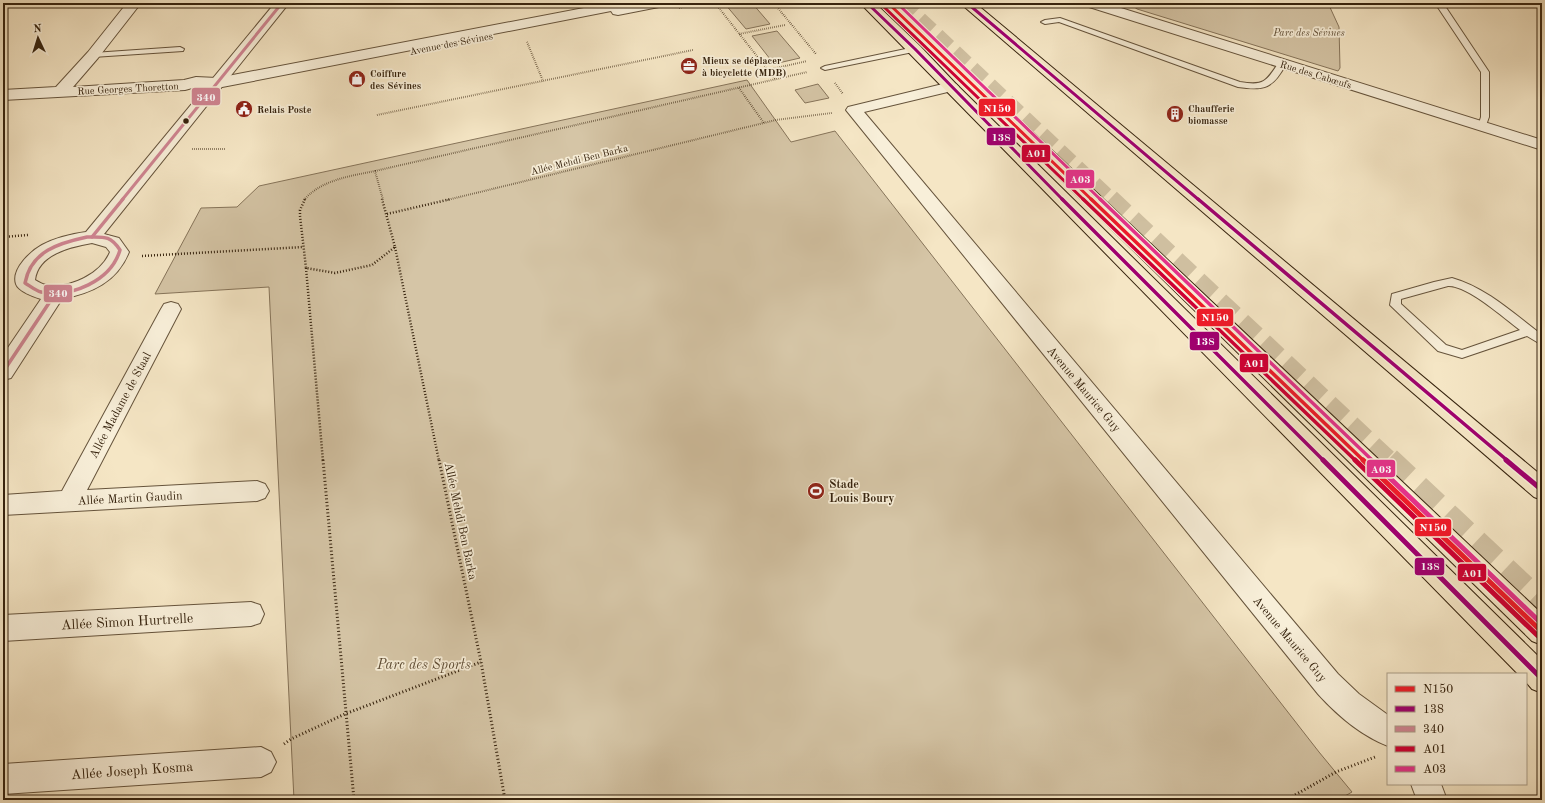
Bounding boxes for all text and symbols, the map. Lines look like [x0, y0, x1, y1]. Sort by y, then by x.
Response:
north arrow [18, 18, 58, 58]
text: N [33, 24, 43, 35]
park label: Parc des Sévines [1272, 28, 1345, 38]
street label: Avenue des Sévines [409, 31, 494, 57]
office icon: Mieux se déplacer à bicyclette (MDB) [679, 56, 699, 76]
place label: Mieux se déplacer à bicyclette (MDB) [702, 56, 786, 79]
street label: Rue des Cabœufs [1279, 59, 1353, 91]
shop icon: Coiffure des Sévines [347, 69, 367, 89]
place label: Coiffure des Sévines [370, 69, 421, 91]
street label: Rue Georges Thoretton [77, 81, 180, 97]
line badge: 340 [191, 87, 221, 106]
text: 340 [196, 93, 216, 104]
line badge: N150 [978, 98, 1016, 117]
public building icon: Relais Poste [234, 99, 254, 119]
text: N150 [983, 104, 1011, 115]
building icon: Chaufferie biomasse [1165, 104, 1185, 124]
place label: Chaufferie biomasse [1188, 104, 1235, 126]
place label: Relais Poste [257, 105, 312, 115]
unlabelled marker [181, 116, 191, 126]
line badge: 138 [986, 127, 1016, 146]
text: 138 [991, 133, 1011, 144]
street label: Allée Mehdi Ben Barka [530, 143, 629, 177]
line badge: A01 [1021, 144, 1051, 163]
text: A01 [1025, 149, 1047, 160]
line badge: A03 [1065, 169, 1095, 189]
text: A03 [1069, 175, 1091, 186]
line badge: 340 [43, 284, 73, 303]
text: 340 [48, 289, 68, 300]
line badge: N150 [1196, 308, 1234, 327]
text: N150 [1201, 313, 1229, 324]
line badge: 138 [1189, 331, 1220, 351]
text: 138 [1195, 337, 1215, 348]
street label: Avenue Maurice Guy [1044, 345, 1123, 435]
street label: Allée Madame de Staal [88, 350, 154, 461]
line badge: A01 [1239, 353, 1269, 373]
text: A01 [1243, 359, 1265, 370]
line badge: A03 [1366, 459, 1396, 478]
street label: Allée Mehdi Ben Barka [442, 461, 478, 581]
text: A03 [1370, 465, 1392, 476]
place label: Stade Louis Boury [829, 479, 894, 505]
sports icon: Stade Louis Boury [806, 481, 826, 501]
street label: Allée Martin Gaudin [77, 490, 183, 508]
line badge: N150 [1414, 518, 1452, 537]
text: N150 [1419, 523, 1447, 534]
line badge: 138 [1414, 557, 1445, 576]
text: 138 [1420, 562, 1440, 573]
line badge: A01 [1457, 563, 1487, 582]
text: A01 [1461, 569, 1483, 580]
street label: Avenue Maurice Guy [1250, 595, 1329, 685]
street label: Allée Simon Hurtrelle [61, 612, 194, 632]
park label: Parc des Sports [376, 658, 471, 673]
legend [1387, 673, 1527, 785]
text: N150 [1423, 683, 1453, 696]
text: 138 [1423, 704, 1444, 716]
text: 340 [1423, 724, 1444, 736]
text: A01 [1423, 744, 1446, 756]
street label: Allée Joseph Kosma [70, 760, 194, 782]
text: A03 [1423, 764, 1446, 776]

